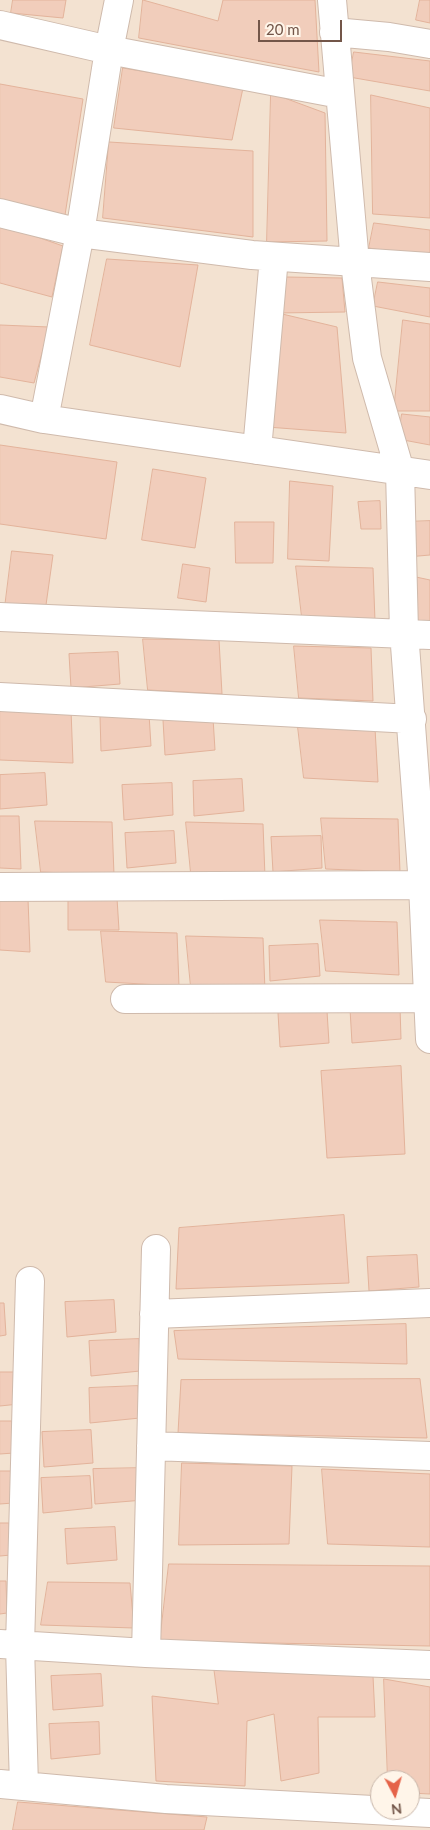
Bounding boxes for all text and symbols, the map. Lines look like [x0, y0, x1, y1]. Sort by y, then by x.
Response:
scale bar [260, 10, 344, 42]
text: 20 m [266, 20, 300, 38]
north arrow [370, 1770, 420, 1820]
text: N [390, 1800, 403, 1818]

